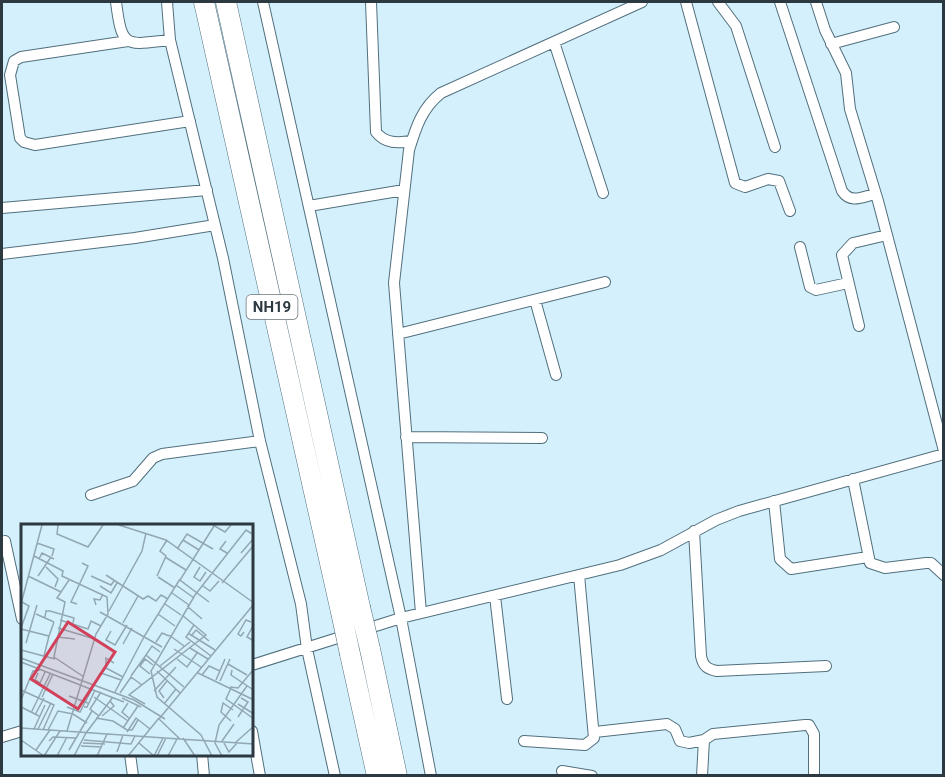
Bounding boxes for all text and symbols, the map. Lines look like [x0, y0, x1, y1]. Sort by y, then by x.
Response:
road number: NH19 [246, 295, 298, 319]
inset map [21, 524, 254, 756]

